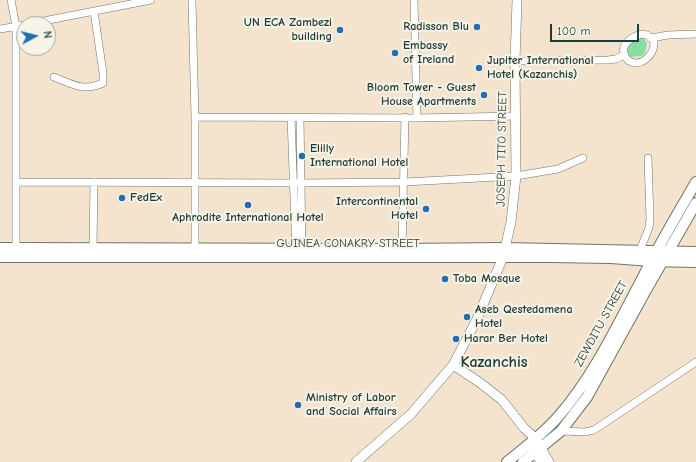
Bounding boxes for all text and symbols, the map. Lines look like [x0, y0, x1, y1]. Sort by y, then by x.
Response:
north arrow [16, 16, 56, 56]
place label: UN ECA Zambezi building [244, 16, 332, 44]
scale bar [552, 16, 641, 42]
place label: Radisson Blu [403, 20, 469, 34]
marker: Radisson Blu [472, 22, 482, 32]
text: 100 m [557, 24, 590, 38]
marker: UN ECA Zambezi building [335, 25, 345, 35]
text: N [41, 30, 54, 39]
place label: Embassy of Ireland [403, 39, 454, 67]
marker: Embassy of Ireland [390, 48, 400, 58]
place label: Jupiter International Hotel (Kazanchis) [487, 54, 594, 82]
marker: Jupiter International Hotel (Kazanchis) [474, 63, 484, 73]
place label: Bloom Tower - Guest House Apartments [367, 81, 476, 109]
marker: Bloom Tower - Guest House Apartments [479, 90, 489, 100]
street label: JOSEPH TITO STREET [494, 91, 510, 207]
place label: Elilly International Hotel [310, 142, 408, 170]
marker: Elilly International Hotel [297, 151, 307, 161]
place label: FedEx [130, 191, 162, 205]
marker: FedEx [117, 193, 127, 203]
place label: Intercontinental Hotel [336, 195, 418, 223]
marker: Aphrodite International Hotel [243, 200, 253, 210]
marker: Intercontinental Hotel [421, 204, 431, 214]
place label: Aphrodite International Hotel [172, 211, 324, 225]
street label: GUINEA CONAKRY STREET [276, 237, 420, 251]
place label: Toba Mosque [453, 272, 520, 286]
marker: Toba Mosque [440, 274, 450, 284]
street label: ZEWDITU STREET [571, 279, 631, 369]
place label: Aseb Qestedamena Hotel [475, 303, 572, 331]
marker: Aseb Qestedamena Hotel [462, 312, 472, 322]
place label: Harar Ber Hotel [464, 332, 548, 346]
marker: Harar Ber Hotel [451, 334, 461, 344]
district label: Kazanchis [460, 352, 528, 372]
place label: Ministry of Labor and Social Affairs [306, 391, 397, 419]
marker: Ministry of Labor and Social Affairs [293, 400, 303, 410]

